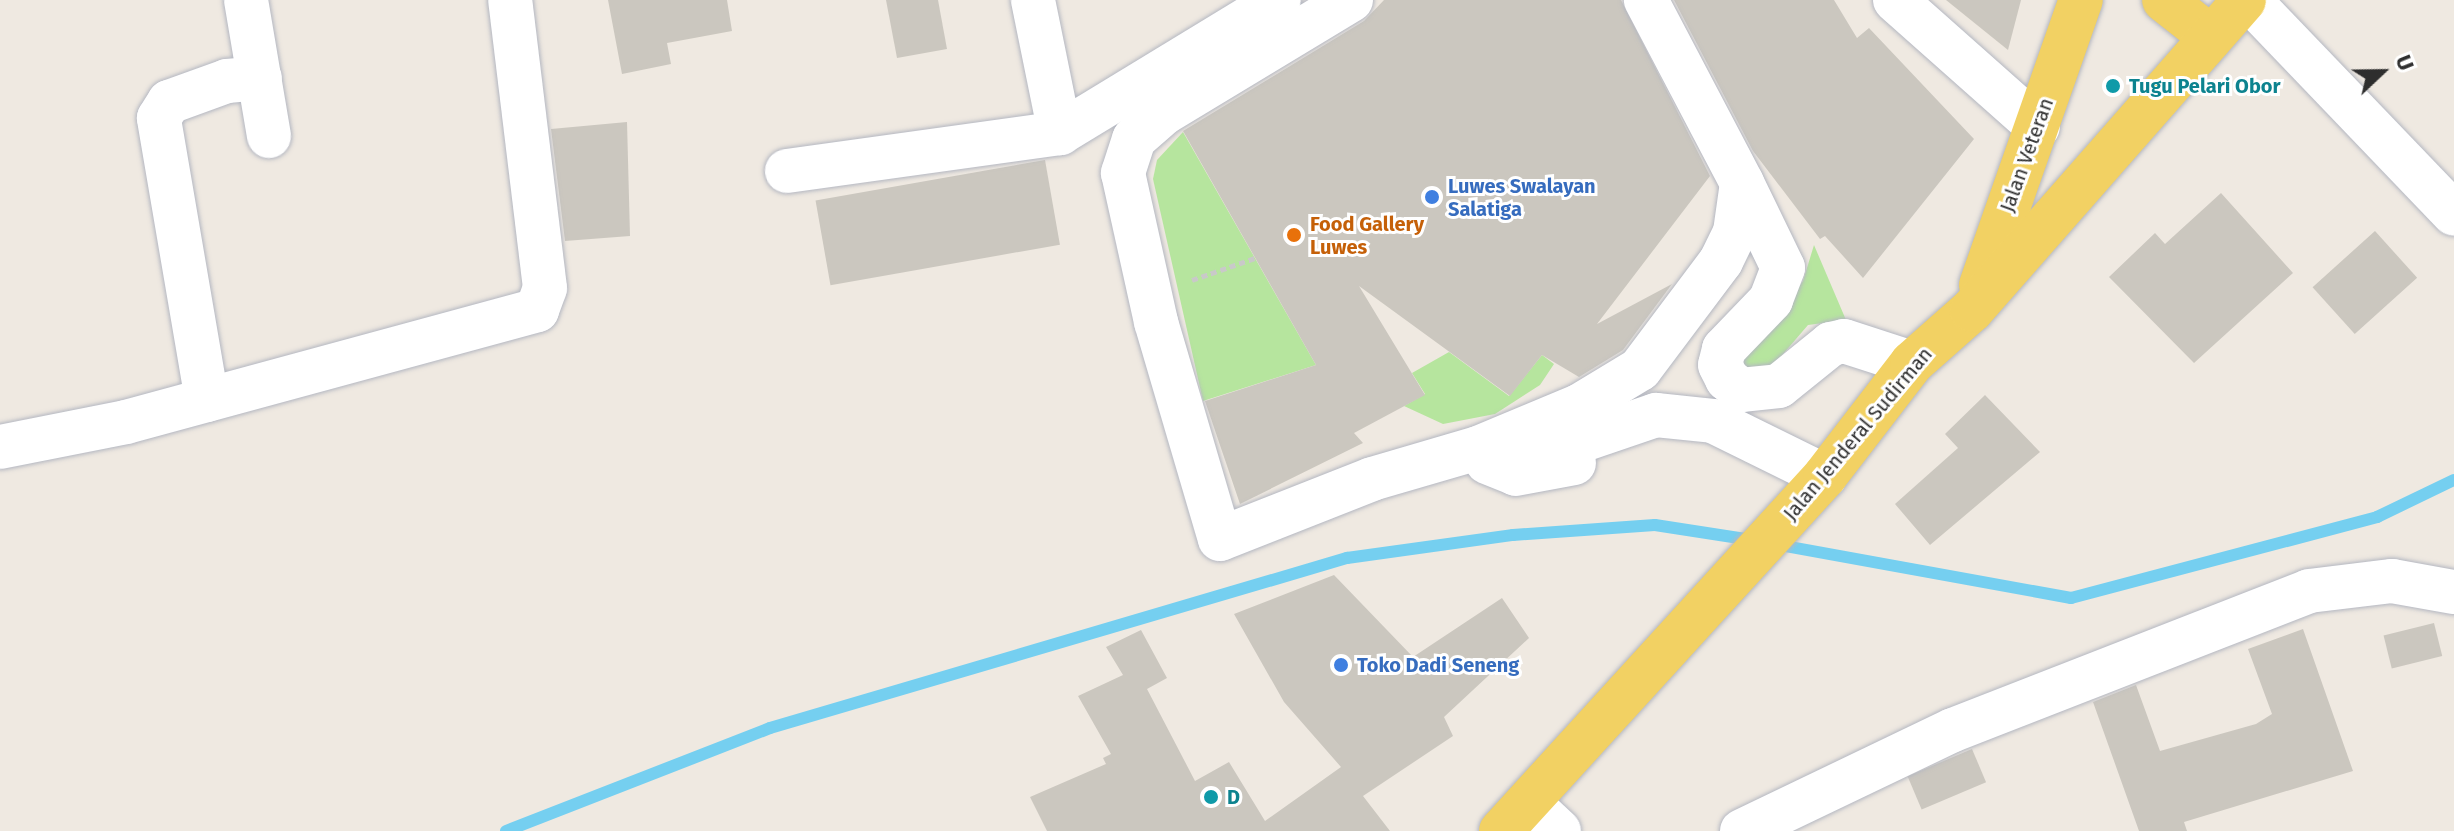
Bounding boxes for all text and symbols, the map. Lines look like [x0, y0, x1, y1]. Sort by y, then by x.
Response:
north arrow [2342, 32, 2422, 112]
text: U [2390, 51, 2420, 75]
place label: Tugu Pelari Obor [2129, 74, 2281, 98]
marker: Tugu Pelari Obor [2104, 77, 2122, 95]
street label: Jalan Veteran [1995, 95, 2059, 215]
place label: Luwes Swalayan Salatiga [1448, 174, 1596, 221]
marker: Luwes Swalayan Salatiga [1423, 188, 1441, 206]
place label: Food Gallery Luwes [1310, 212, 1424, 259]
marker: Food Gallery Luwes [1285, 226, 1303, 244]
street label: Jalan Jenderal Sudirman [1779, 343, 1937, 525]
place label: Toko Dadi Seneng [1357, 653, 1519, 677]
marker: Toko Dadi Seneng [1332, 656, 1350, 674]
place label: D [1227, 785, 1240, 809]
marker: D [1202, 788, 1220, 806]

